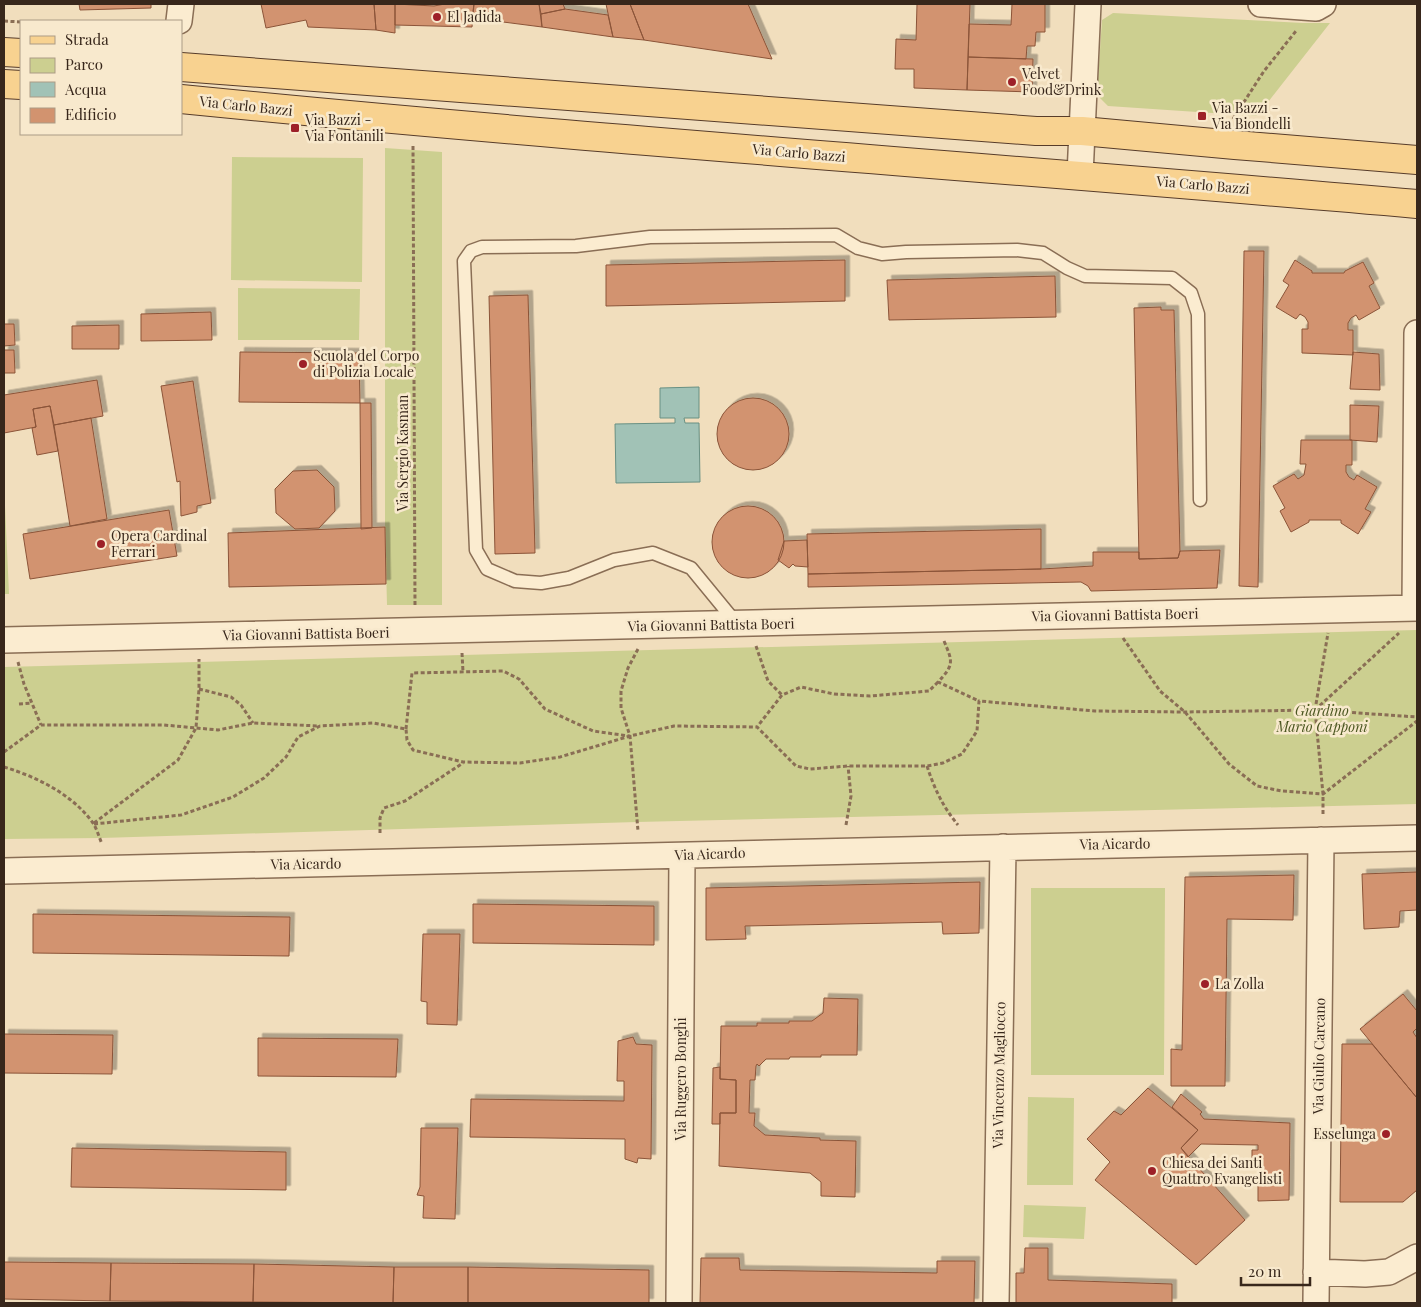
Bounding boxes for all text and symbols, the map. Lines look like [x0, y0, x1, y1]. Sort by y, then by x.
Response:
place label: El Jadida [447, 7, 502, 26]
marker: El Jadida [431, 11, 443, 23]
legend [20, 20, 182, 135]
text: Strada [65, 29, 109, 49]
text: Parco [65, 54, 103, 74]
place label: Velvet Food&Drink [1021, 64, 1102, 99]
marker: Velvet Food&Drink [1006, 76, 1018, 88]
text: Acqua [64, 79, 107, 99]
street label: Via Carlo Bazzi [198, 91, 294, 120]
place label: Via Bazzi - Via Biondelli [1211, 98, 1291, 133]
text: Edificio [65, 104, 116, 124]
place label: Via Bazzi - Via Fontanili [304, 110, 384, 145]
marker: Via Bazzi - Via Biondelli [1196, 110, 1208, 122]
marker: Via Bazzi - Via Fontanili [289, 122, 301, 134]
street label: Via Carlo Bazzi [751, 139, 846, 166]
street label: Via Carlo Bazzi [1155, 171, 1250, 198]
place label: Scuola del Corpo di Polizia Locale [313, 346, 420, 381]
marker: Scuola del Corpo di Polizia Locale [297, 358, 309, 370]
street label: Via Sergio Kasman [393, 394, 412, 512]
place label: Opera Cardinal Ferrari [111, 526, 207, 561]
marker: Opera Cardinal Ferrari [95, 538, 107, 550]
street label: Via Giovanni Battista Boeri [1030, 604, 1199, 625]
street label: Via Giovanni Battista Boeri [626, 614, 795, 635]
street label: Via Giovanni Battista Boeri [221, 623, 390, 644]
park label: Giardino Mario Capponi [1276, 701, 1368, 736]
street label: Via Aicardo [1078, 833, 1151, 854]
street label: Via Aicardo [673, 843, 746, 864]
street label: Via Aicardo [269, 853, 342, 874]
place label: La Zolla [1215, 974, 1264, 993]
marker: La Zolla [1199, 978, 1211, 990]
street label: Via Giulio Carcano [1308, 997, 1329, 1115]
street label: Via Vincenzo Magliocco [988, 1001, 1009, 1150]
street label: Via Ruggero Bonghi [671, 1017, 690, 1142]
place label: Esselunga [1313, 1124, 1376, 1143]
marker: Esselunga [1380, 1128, 1392, 1140]
place label: Chiesa dei Santi Quattro Evangelisti [1162, 1153, 1282, 1188]
marker: Chiesa dei Santi Quattro Evangelisti [1146, 1165, 1158, 1177]
scale bar [1241, 1254, 1310, 1286]
text: 20 m [1248, 1261, 1282, 1281]

